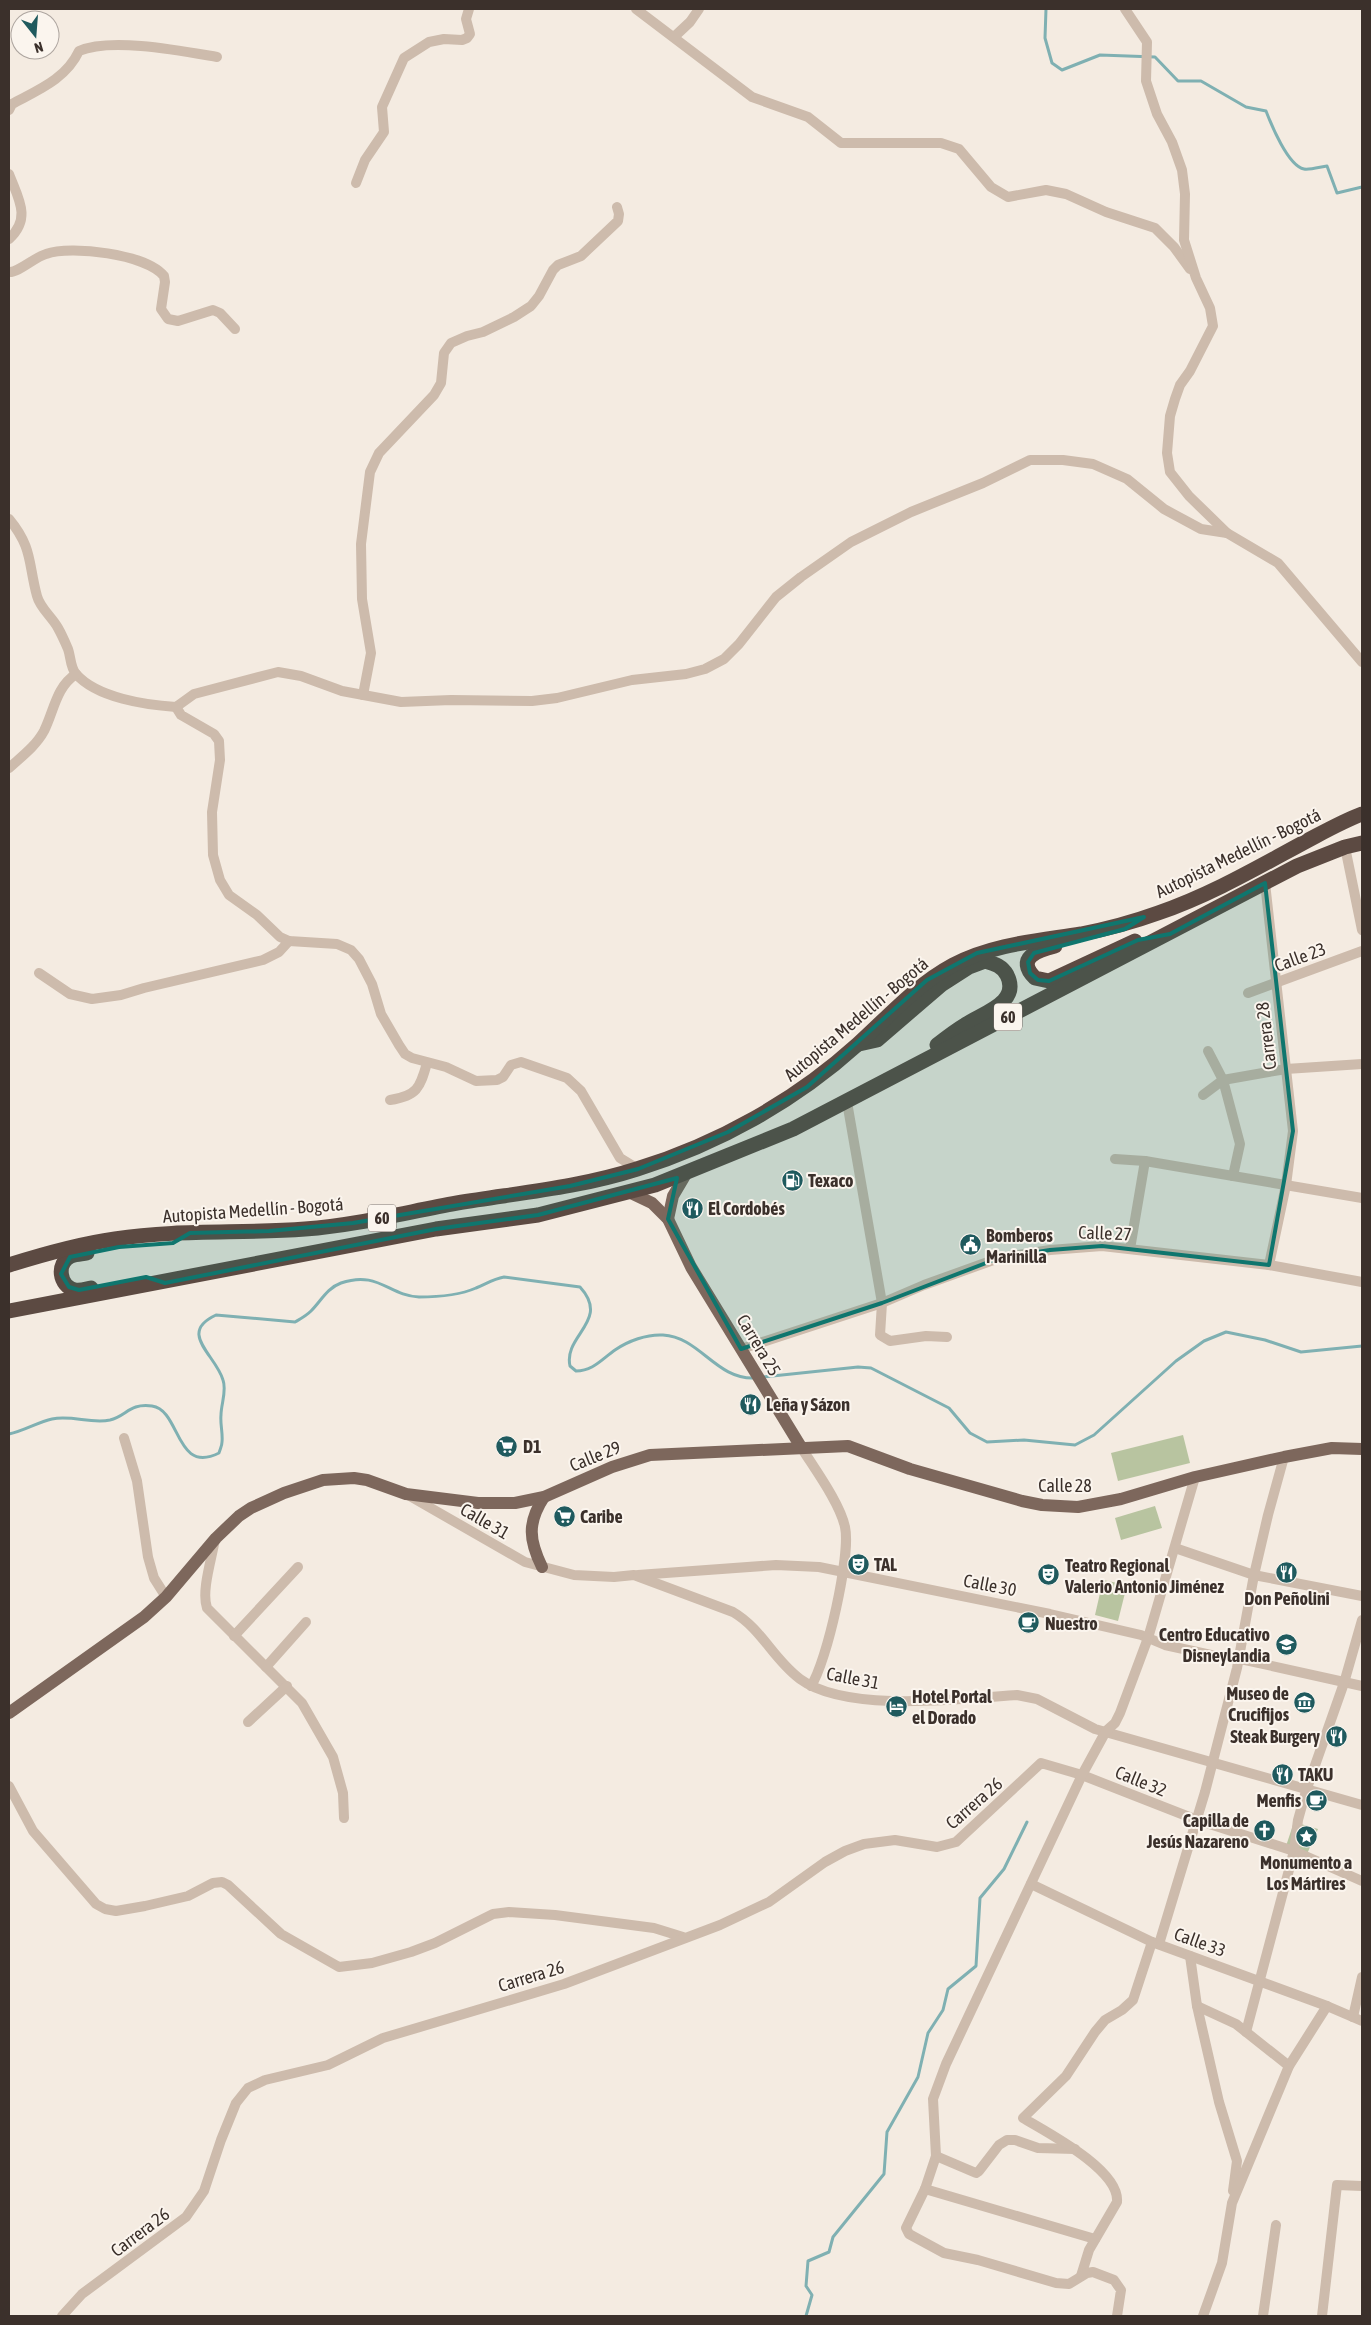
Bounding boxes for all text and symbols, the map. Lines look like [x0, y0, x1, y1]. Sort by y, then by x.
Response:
north arrow [10, 10, 60, 60]
text: N [33, 39, 45, 56]
street label: Autopista Medellín - Bogotá [1152, 804, 1324, 902]
street label: Calle 23 [1271, 938, 1329, 976]
street label: Autopista Medellín - Bogotá [780, 953, 932, 1085]
street label: Carrera 28 [1251, 1001, 1281, 1071]
road number: 60 [994, 1004, 1022, 1030]
fuel station icon: Texaco [780, 1168, 804, 1192]
place label: Texaco [808, 1170, 854, 1191]
street label: Autopista Medellín - Bogotá [162, 1193, 344, 1227]
restaurant icon: El Cordobés [680, 1196, 704, 1220]
place label: El Cordobés [708, 1198, 785, 1219]
road number: 60 [368, 1204, 396, 1232]
street label: Calle 27 [1078, 1222, 1132, 1244]
place label: Bomberos Marinilla [986, 1225, 1053, 1267]
public building icon: Bomberos Marinilla [958, 1233, 982, 1257]
street label: Carrera 25 [732, 1310, 786, 1380]
restaurant icon: Leña y Sázon [738, 1392, 762, 1416]
place label: Leña y Sázon [766, 1394, 850, 1415]
supermarket icon: D1 [495, 1434, 519, 1458]
place label: D1 [523, 1436, 542, 1457]
street label: Calle 29 [566, 1436, 624, 1476]
street label: Calle 28 [1038, 1475, 1092, 1496]
street label: Calle 31 [457, 1499, 513, 1543]
supermarket icon: Caribe [552, 1504, 576, 1528]
place label: Caribe [580, 1506, 623, 1527]
theatre icon: TAL [846, 1552, 870, 1576]
place label: TAL [874, 1554, 897, 1575]
place label: Teatro Regional Valerio Antonio Jiménez [1064, 1555, 1225, 1597]
restaurant icon: Don Peñolini [1275, 1561, 1299, 1585]
theatre icon: Teatro Regional Valerio Antonio Jiménez [1037, 1563, 1061, 1587]
street label: Calle 30 [962, 1570, 1018, 1600]
place label: Don Peñolini [1244, 1588, 1330, 1609]
cafe icon: Nuestro [1017, 1611, 1041, 1635]
place label: Nuestro [1045, 1613, 1098, 1634]
place label: Centro Educativo Disneylandia [1159, 1624, 1270, 1666]
school or university icon: Centro Educativo Disneylandia [1274, 1632, 1298, 1656]
street label: Calle 31 [825, 1663, 881, 1693]
place label: Museo de Crucifijos [1226, 1683, 1290, 1725]
place label: Hotel Portal el Dorado [912, 1686, 992, 1728]
museum icon: Museo de Crucifijos [1293, 1691, 1317, 1715]
hotel icon: Hotel Portal el Dorado [884, 1694, 908, 1718]
restaurant icon: Steak Burgery [1324, 1724, 1348, 1748]
place label: Steak Burgery [1230, 1726, 1321, 1747]
street label: Calle 32 [1112, 1761, 1170, 1801]
restaurant icon: TAKU [1270, 1762, 1294, 1786]
place label: TAKU [1298, 1764, 1333, 1785]
street label: Carrera 26 [941, 1773, 1007, 1833]
cafe icon: Menfis [1305, 1788, 1329, 1812]
place label: Menfis [1257, 1790, 1302, 1811]
place label: Capilla de Jesús Nazareno [1146, 1810, 1249, 1852]
church icon: Capilla de Jesús Nazareno [1253, 1818, 1277, 1842]
place icon: Monumento a Los Mártires [1294, 1825, 1318, 1849]
place label: Monumento a Los Mártires [1260, 1852, 1352, 1894]
street label: Calle 33 [1171, 1923, 1229, 1961]
street label: Carrera 26 [495, 1956, 567, 1996]
street label: Carrera 26 [107, 2203, 173, 2261]

